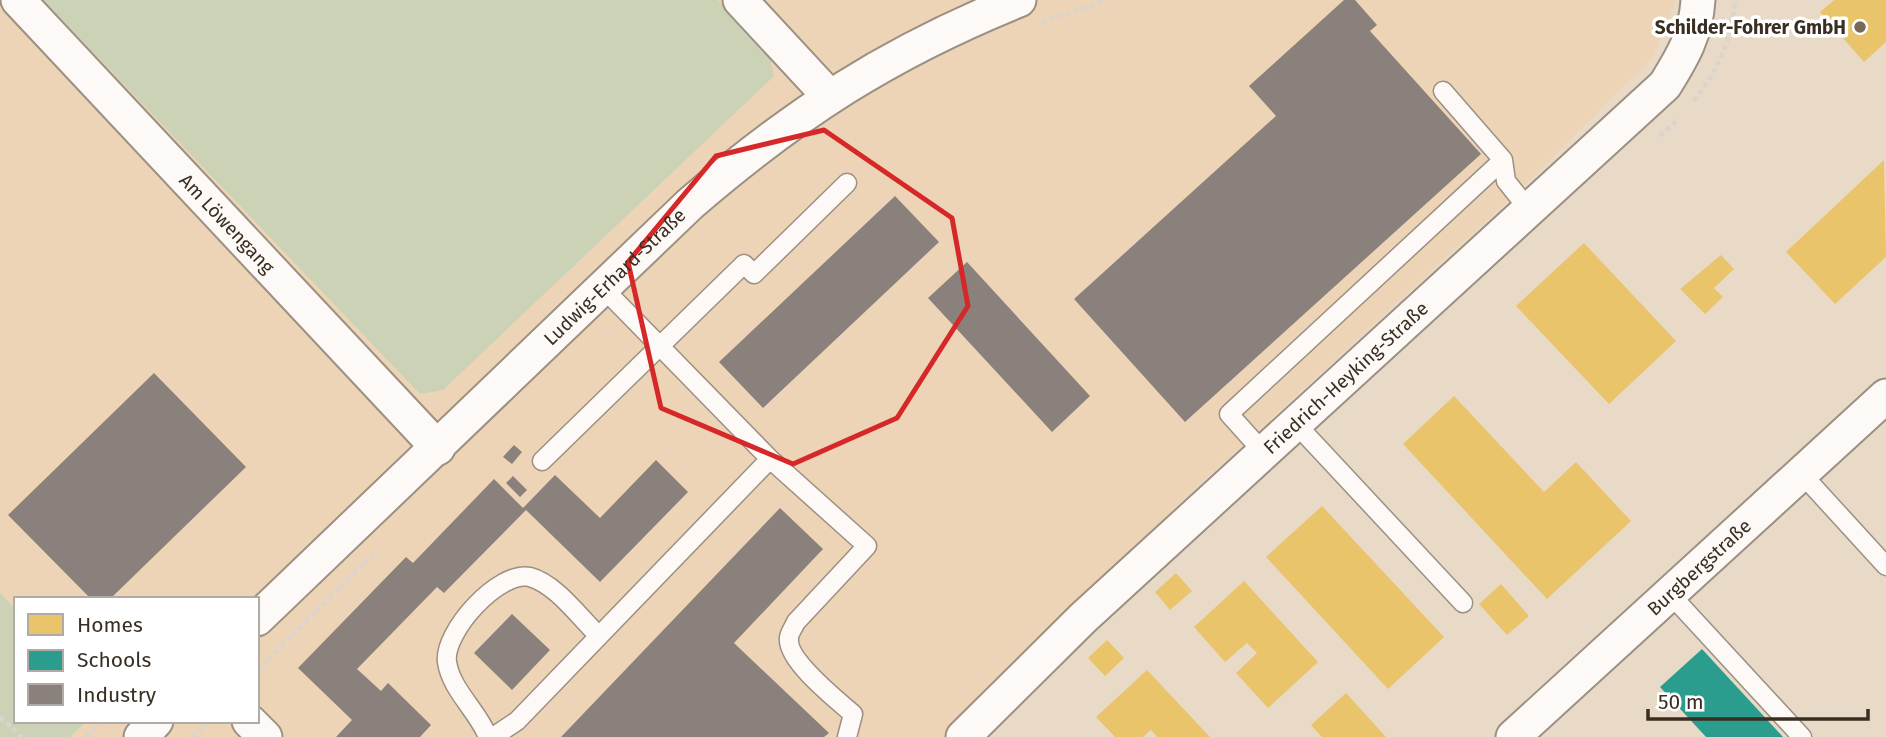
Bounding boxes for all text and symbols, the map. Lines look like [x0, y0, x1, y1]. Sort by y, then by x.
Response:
place label: Schilder-Fohrer GmbH [1655, 16, 1846, 39]
marker: Schilder-Fohrer GmbH [1852, 19, 1868, 35]
street label: Am Löwengang [175, 169, 279, 278]
street label: Ludwig-Erhard-Straße [539, 204, 690, 350]
street label: Friedrich-Heyking-Straße [1259, 297, 1433, 459]
street label: Burgbergstraße [1643, 514, 1756, 621]
legend [14, 597, 259, 723]
text: Homes [77, 612, 143, 638]
text: Schools [77, 647, 151, 673]
scale bar [1648, 678, 1868, 722]
text: Industry [77, 682, 157, 708]
text: 50 m [1658, 689, 1704, 715]

